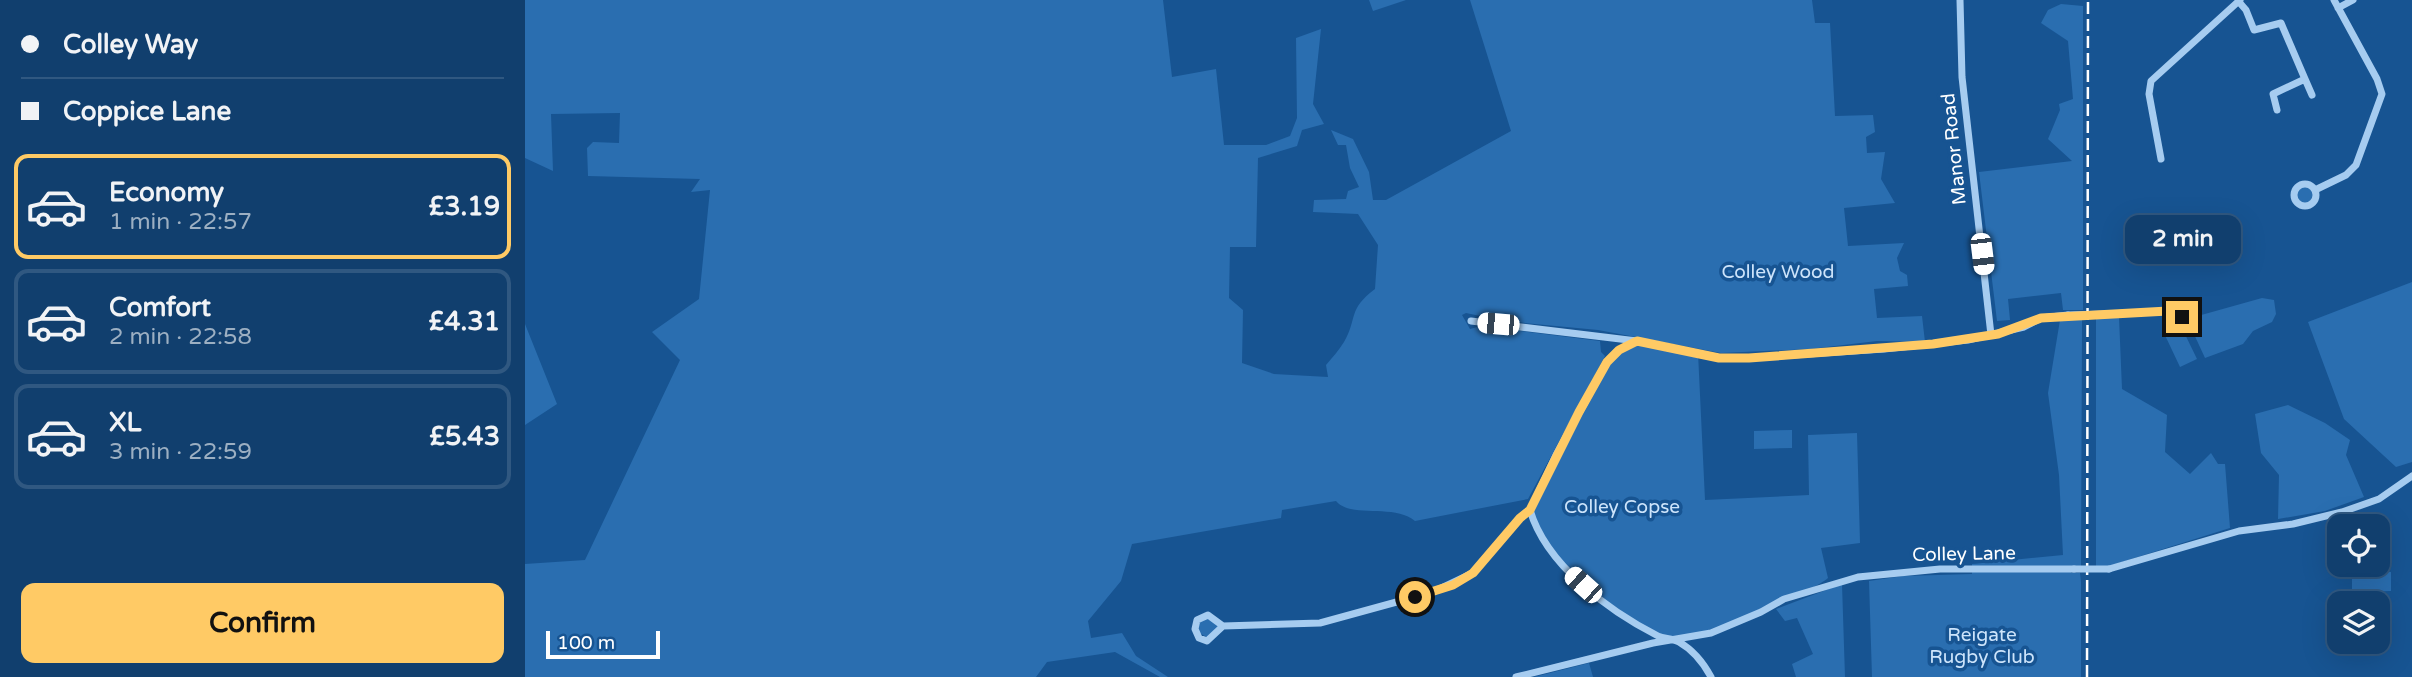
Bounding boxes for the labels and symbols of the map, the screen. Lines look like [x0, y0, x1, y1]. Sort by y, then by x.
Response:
street label: Manor Road [1937, 92, 1971, 206]
callout: 2 min [2124, 216, 2240, 264]
car [1970, 232, 1995, 276]
park label: Colley Wood [1721, 261, 1835, 283]
route end [2166, 301, 2198, 333]
car [1477, 312, 1520, 336]
park label: Colley Copse [1564, 496, 1680, 518]
street label: Colley Lane [1912, 542, 2016, 566]
car [1561, 563, 1606, 607]
route start [1399, 581, 1431, 613]
park label: Reigate Rugby Club [1929, 624, 2035, 668]
scale bar [546, 628, 660, 660]

